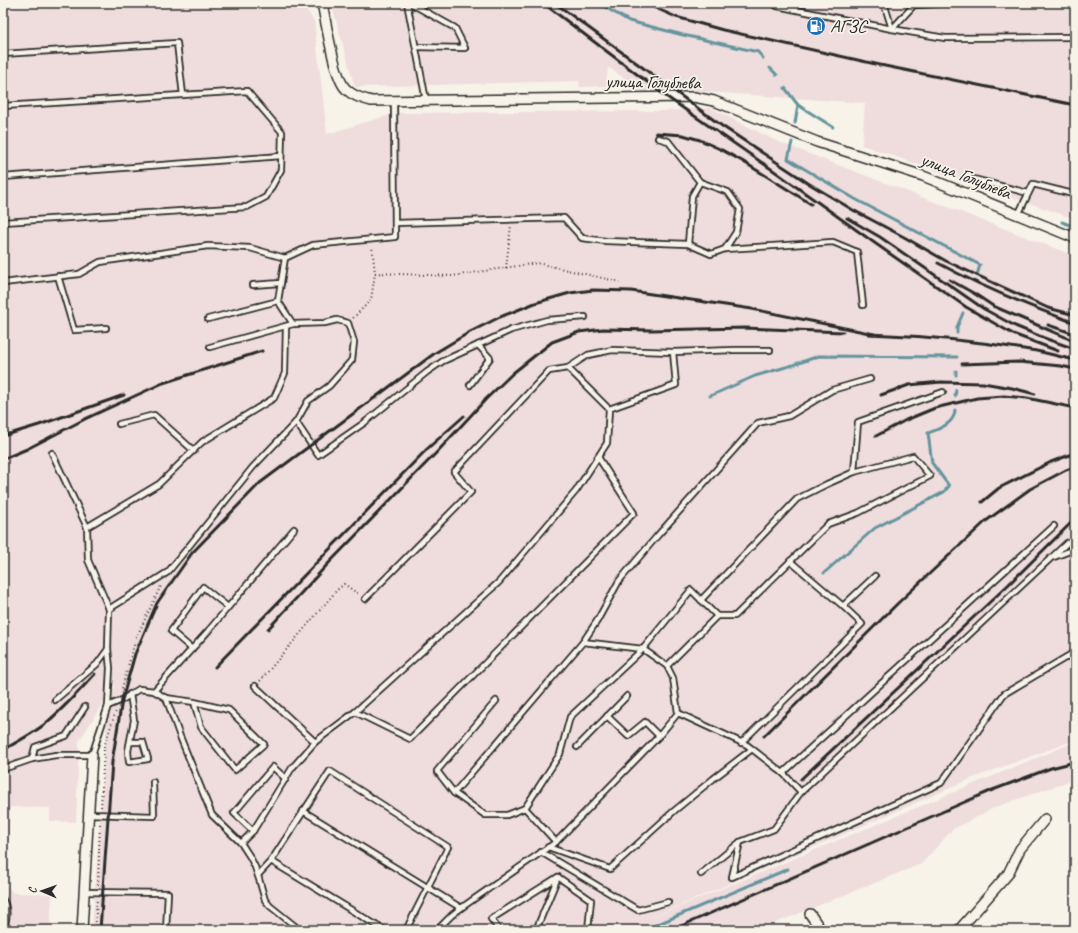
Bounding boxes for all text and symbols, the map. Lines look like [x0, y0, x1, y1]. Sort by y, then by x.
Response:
place label: АГЗС [830, 14, 869, 38]
fuel station icon: АГЗС [805, 15, 827, 37]
street label: улица Голублева [604, 69, 703, 95]
street label: улица Голублева [916, 147, 1016, 206]
north arrow [22, 871, 62, 911]
text: С [25, 886, 39, 894]

